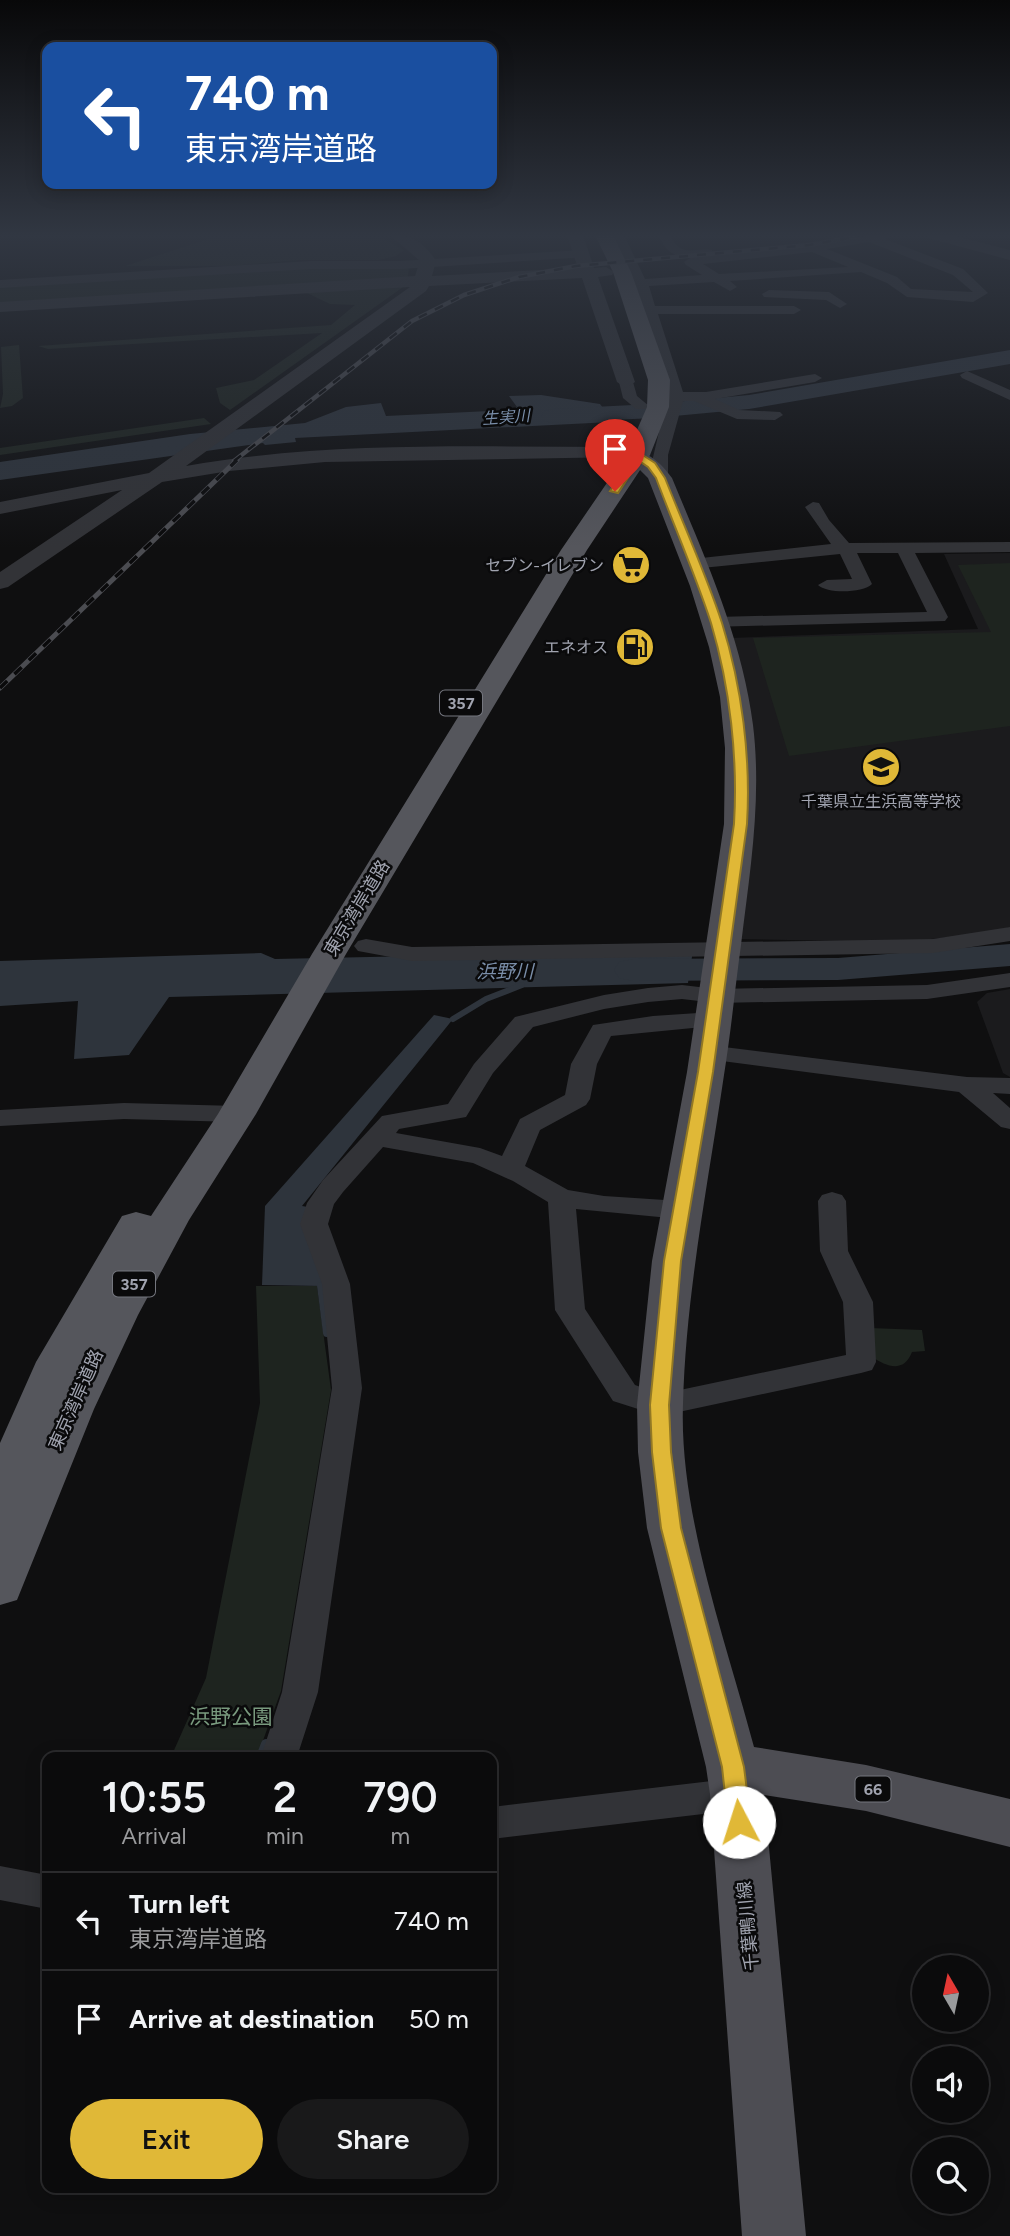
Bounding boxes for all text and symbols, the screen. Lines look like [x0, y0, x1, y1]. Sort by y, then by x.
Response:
text: 740 m [185, 63, 329, 122]
icon: left [70, 70, 161, 161]
text: 東京湾岸道路 [185, 130, 377, 168]
water label: 生実川 [481, 406, 533, 428]
pin [585, 419, 645, 491]
icon: arrive [596, 430, 634, 468]
supermarket icon: セブン-イレブン [610, 544, 652, 586]
place label: セブン-イレブン [485, 556, 604, 575]
fuel station icon: エネオス [614, 626, 656, 668]
place label: エネオス [544, 638, 608, 657]
road number: 357 [440, 690, 482, 716]
school or university icon: 千葉県立生浜高等学校 [860, 746, 902, 788]
place label: 千葉県立生浜高等学校 [801, 792, 961, 811]
street label: 東京湾岸道路 [320, 856, 394, 960]
water label: 浜野川 [476, 960, 535, 983]
road number: 357 [113, 1272, 155, 1296]
street label: 東京湾岸道路 [44, 1346, 108, 1454]
park label: 浜野公園 [189, 1704, 273, 1729]
text: 10:55 [101, 1772, 207, 1823]
text: 2 [273, 1772, 297, 1823]
text: 790 [363, 1772, 438, 1823]
road number: 66 [856, 1777, 890, 1802]
position arrow [702, 1785, 776, 1859]
text: Arrival [122, 1822, 187, 1850]
text: min [266, 1822, 304, 1850]
text: m [391, 1822, 410, 1850]
street label: 千葉鴨川線 [733, 1880, 763, 1972]
text: Turn left [129, 1888, 230, 1920]
icon: left [70, 1902, 108, 1940]
text: 740 m [394, 1905, 469, 1937]
text: 東京湾岸道路 [129, 1925, 267, 1953]
north arrow [912, 1955, 989, 2032]
map controls [912, 1955, 989, 2214]
icon: arrive [70, 2000, 108, 2038]
text: Arrive at destination [129, 2003, 374, 2035]
text: 50 m [409, 2003, 469, 2035]
button: sound [912, 2046, 989, 2123]
button: Exit [70, 2099, 263, 2179]
button: Share [277, 2099, 469, 2179]
button: search [912, 2137, 989, 2214]

